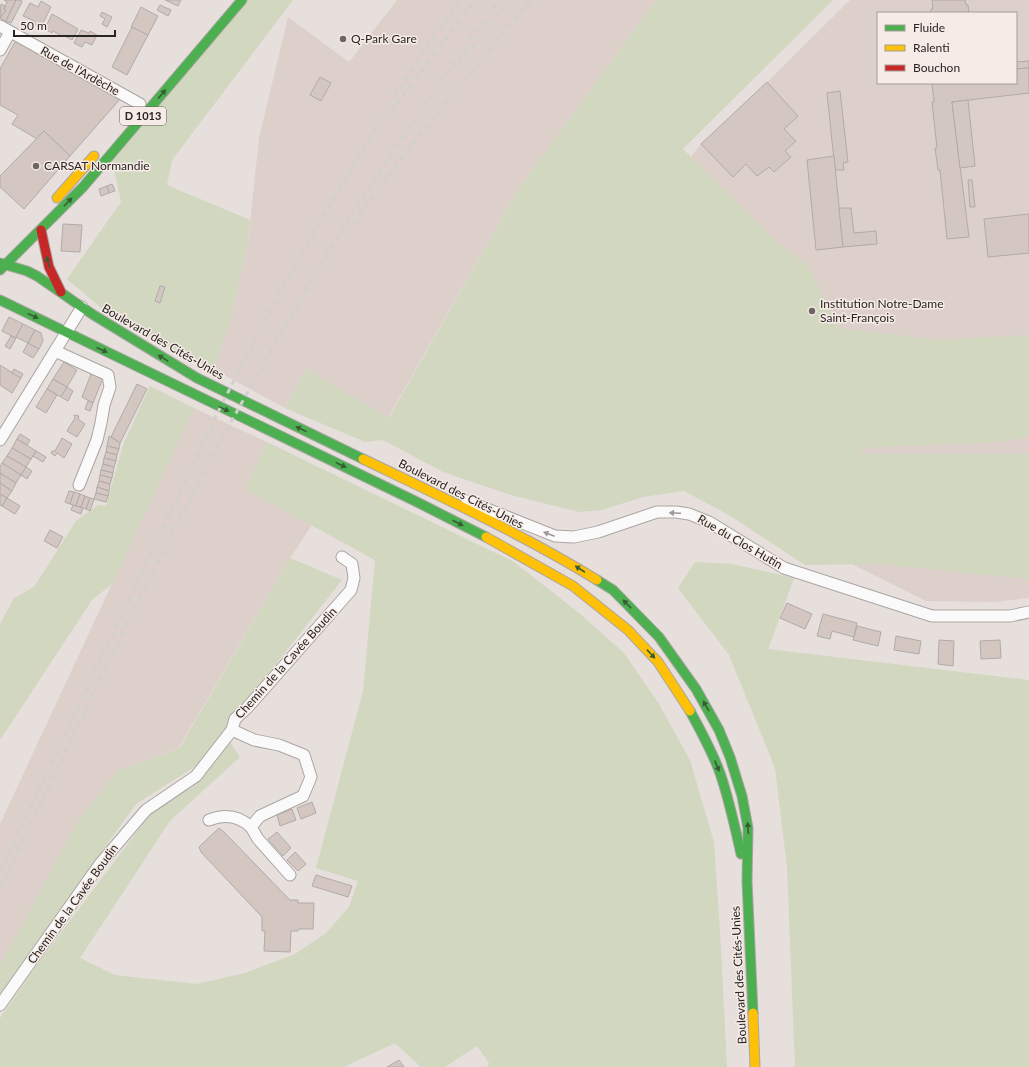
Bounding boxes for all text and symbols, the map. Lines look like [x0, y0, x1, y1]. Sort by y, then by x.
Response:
scale bar [14, 12, 115, 38]
legend [877, 12, 1017, 84]
text: 50 m [20, 18, 47, 33]
text: Fluide [913, 20, 945, 35]
place label: Q-Park Gare [351, 31, 417, 46]
marker: Q-Park Gare [338, 34, 348, 44]
text: Ralenti [913, 40, 950, 55]
street label: Rue de l'Ardèche [38, 43, 122, 98]
text: Bouchon [913, 60, 960, 75]
one-way arrow [158, 88, 167, 99]
road number: D 1013 [120, 107, 166, 125]
place label: CARSAT Normandie [44, 158, 150, 173]
marker: CARSAT Normandie [31, 161, 41, 171]
one-way arrow [63, 197, 73, 207]
one-way arrow [45, 256, 51, 268]
place label: Institution Notre‐Dame Saint‐François [820, 296, 944, 325]
street label: Boulevard des Cités-Unies [100, 300, 227, 383]
marker: Institution Notre‐Dame Saint‐François [807, 306, 817, 316]
one-way arrow [28, 313, 39, 319]
one-way arrow [96, 347, 108, 353]
one-way arrow [158, 354, 168, 362]
one-way arrow [218, 406, 230, 412]
one-way arrow [295, 426, 307, 432]
street label: Boulevard des Cités-Unies [396, 455, 526, 532]
one-way arrow [335, 462, 347, 469]
one-way arrow [669, 509, 681, 516]
street label: Rue du Clos Hutin [695, 511, 785, 572]
one-way arrow [452, 520, 463, 526]
one-way arrow [543, 530, 555, 536]
one-way arrow [575, 566, 586, 573]
one-way arrow [622, 599, 632, 609]
street label: Chemin de la Cavée Boudin [232, 604, 340, 721]
one-way arrow [646, 649, 655, 660]
one-way arrow [703, 700, 710, 712]
one-way arrow [714, 760, 720, 771]
one-way arrow [744, 822, 751, 835]
street label: Chemin de la Cavée Boudin [24, 841, 121, 967]
street label: Boulevard des Cités-Unies [727, 906, 750, 1045]

